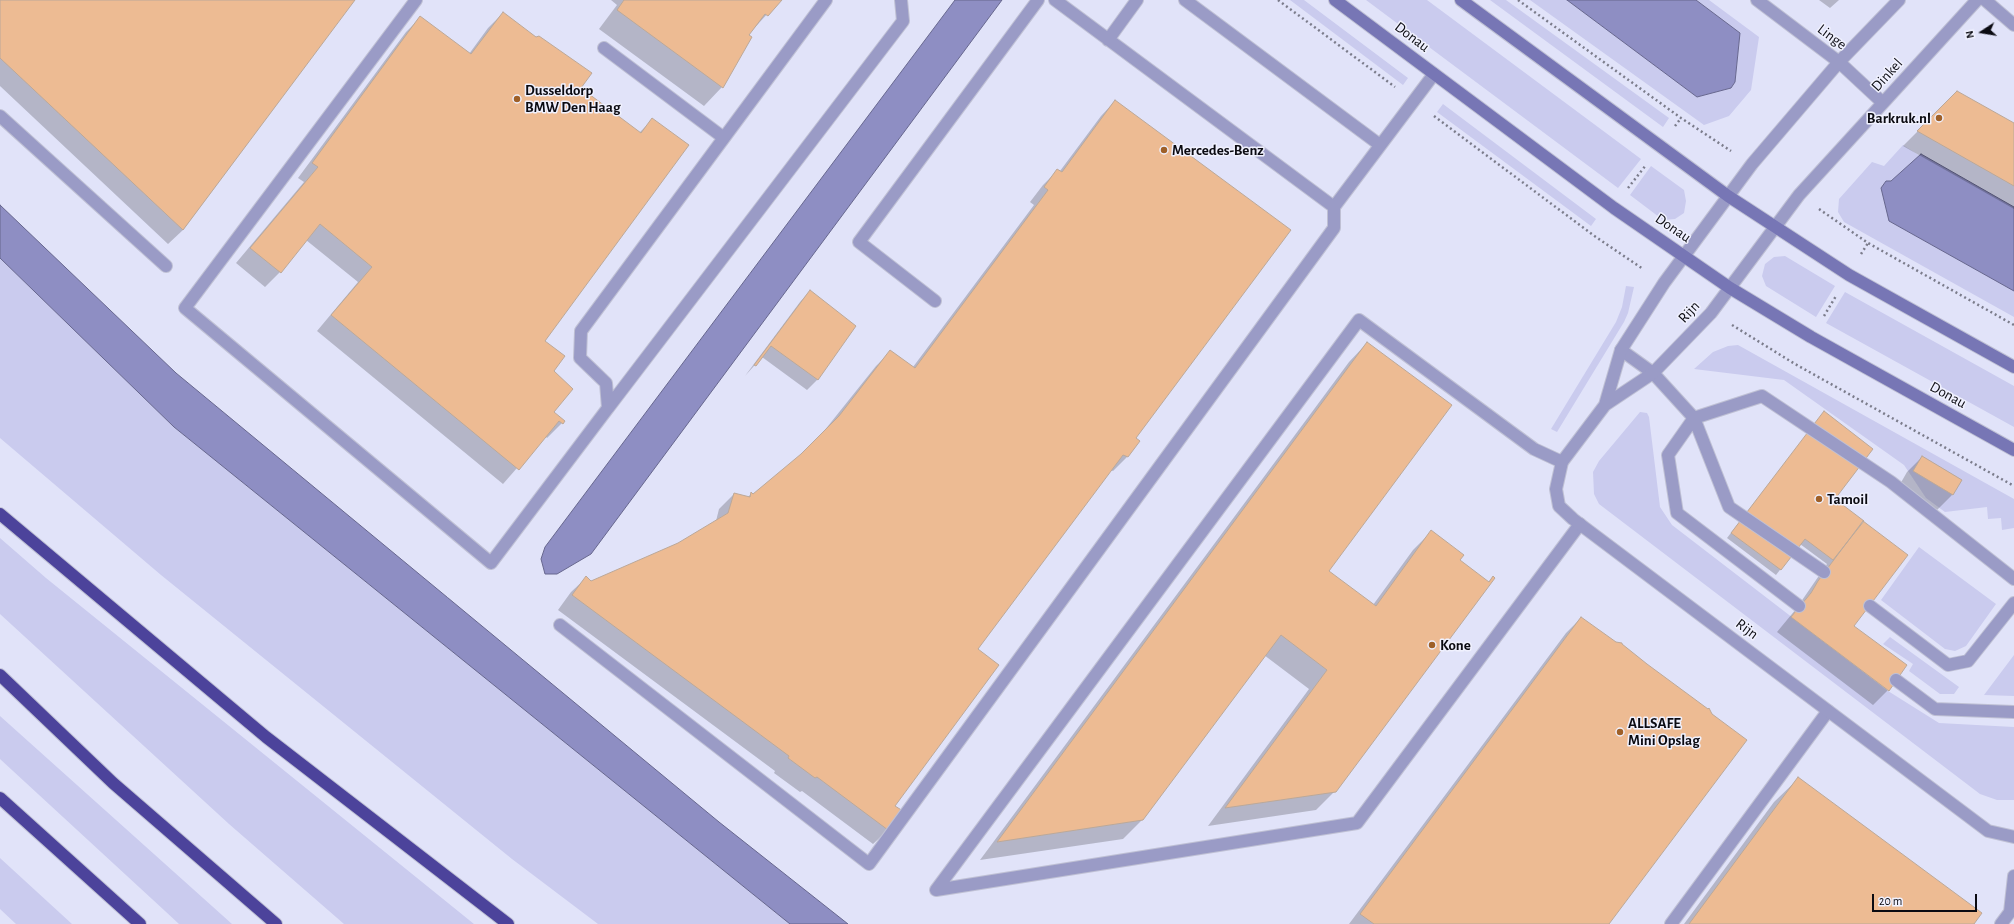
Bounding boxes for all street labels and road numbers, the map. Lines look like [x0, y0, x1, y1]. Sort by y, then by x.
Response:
street label: Donau [1391, 18, 1433, 56]
street label: Linge [1814, 20, 1850, 54]
street label: Dinkel [1868, 55, 1906, 95]
street label: Donau [1652, 210, 1694, 246]
street label: Rijn [1674, 297, 1704, 327]
street label: Donau [1926, 378, 1970, 412]
street label: Rijn [1732, 615, 1762, 643]

